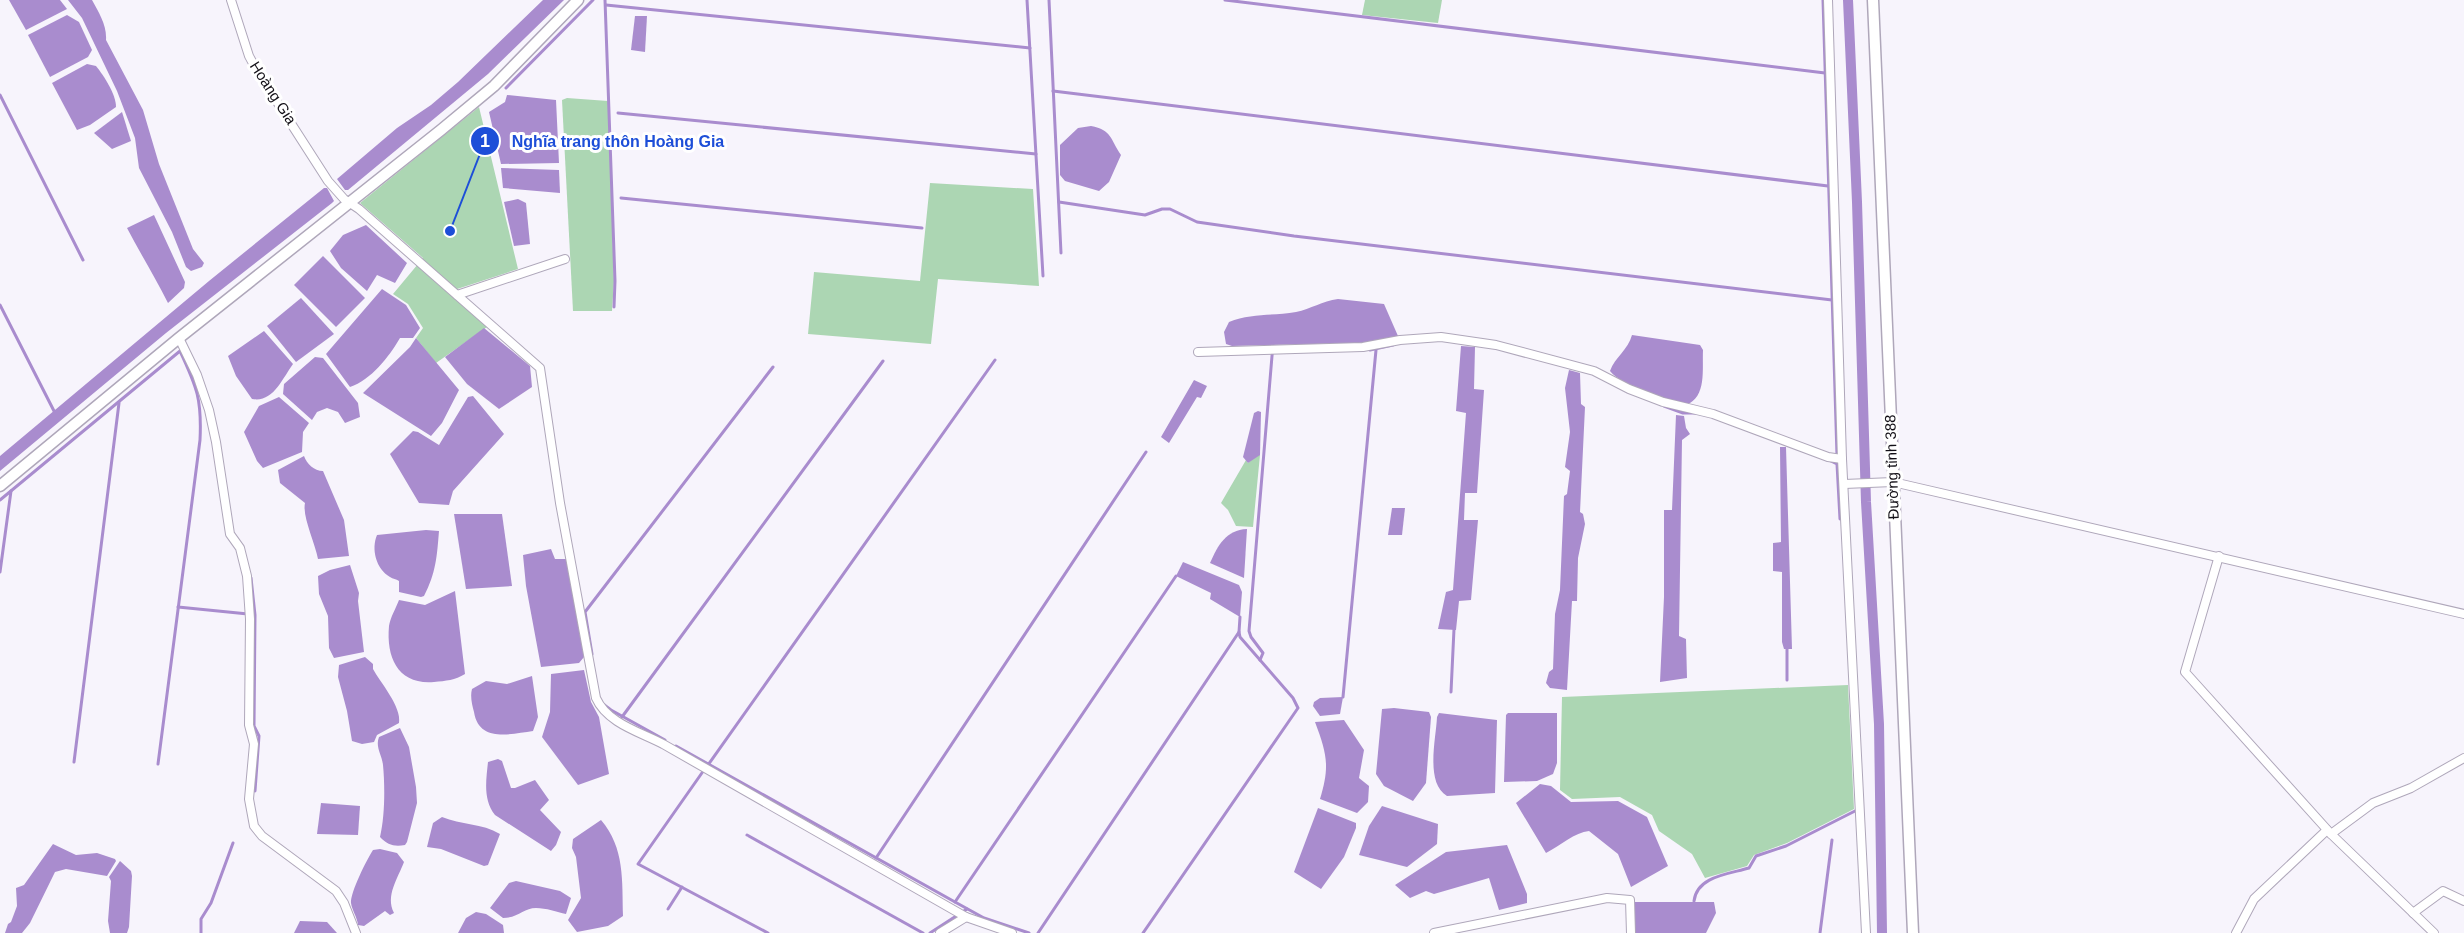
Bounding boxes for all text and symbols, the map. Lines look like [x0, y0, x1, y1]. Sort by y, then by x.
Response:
street label: Hoàng Gia [247, 58, 300, 128]
callout: Nghĩa trang thôn Hoàng Gia [470, 124, 737, 158]
text: 1 [480, 131, 490, 151]
text: Nghĩa trang thôn Hoàng Gia [512, 133, 724, 150]
street label: Đường tỉnh 388 [1881, 414, 1902, 520]

